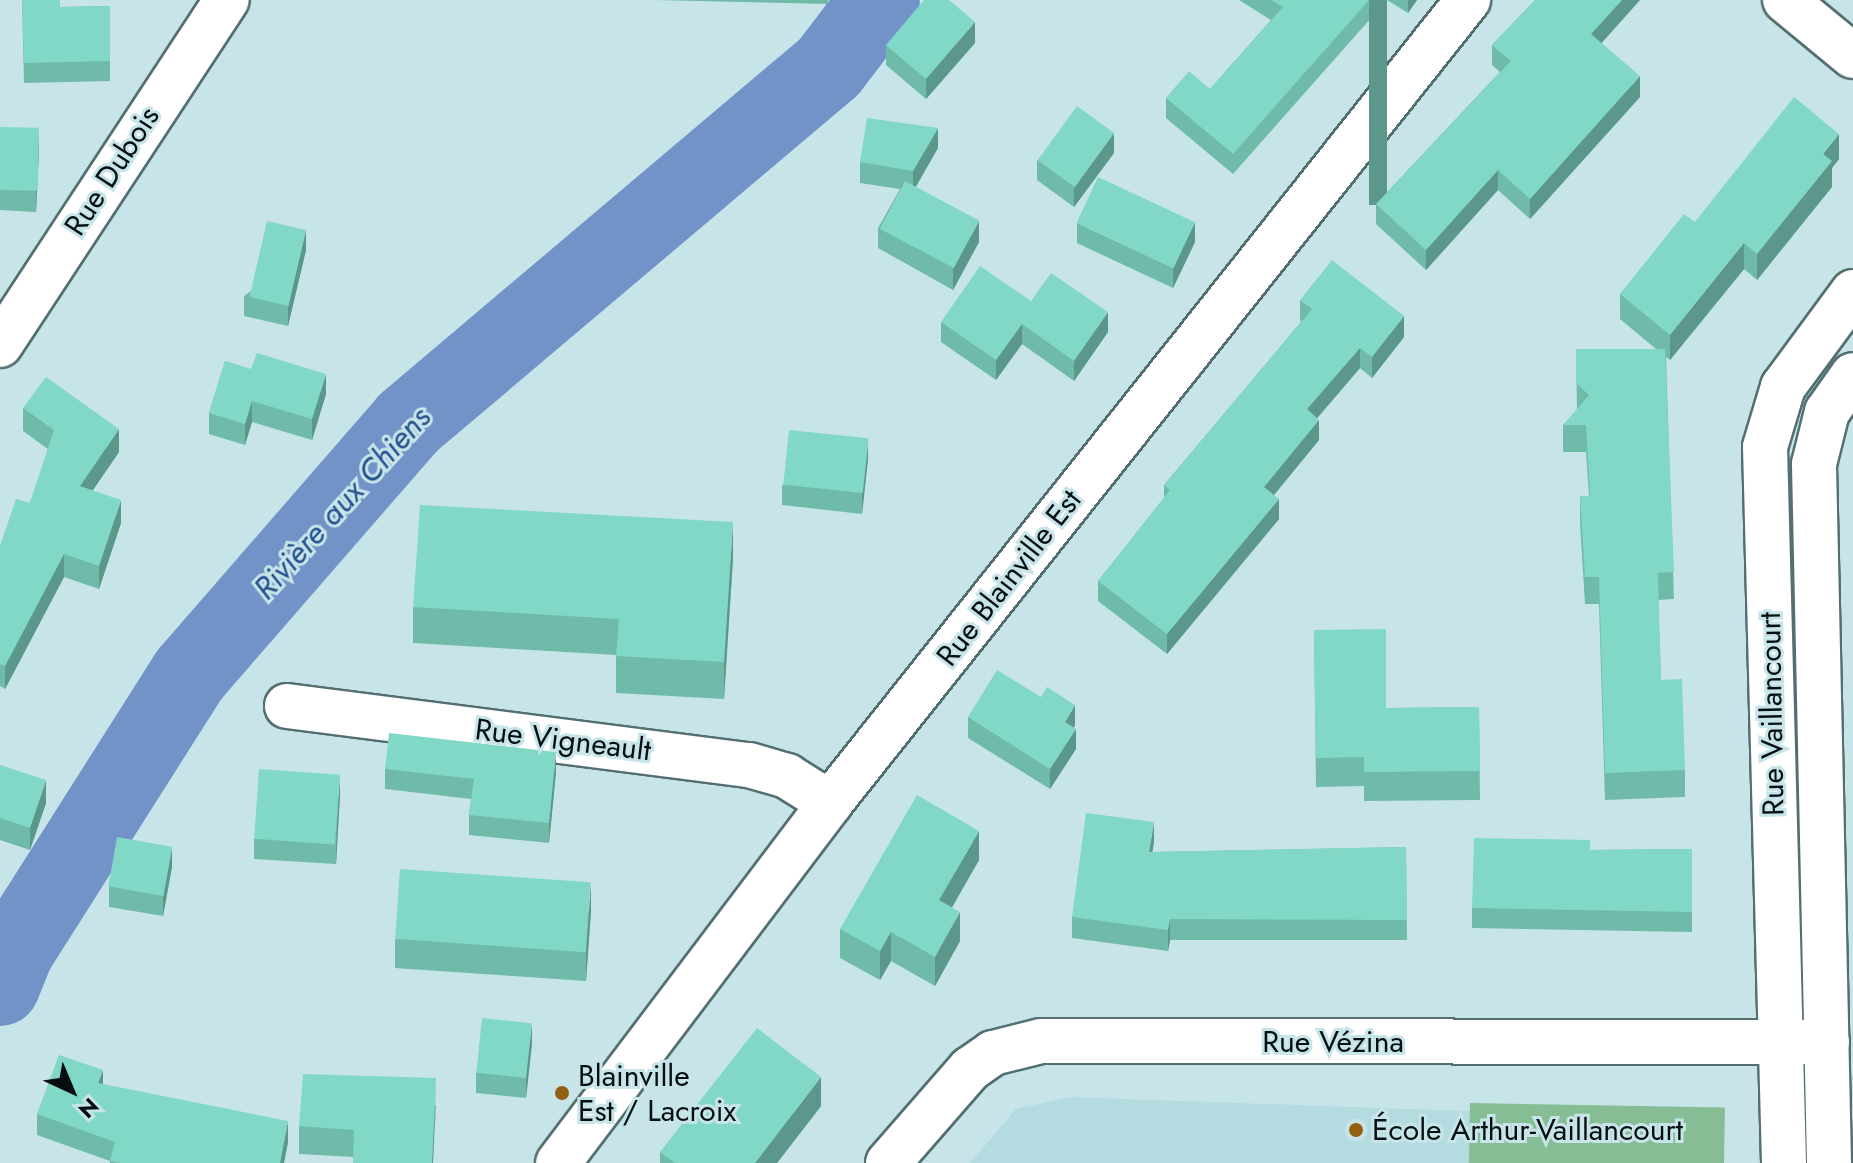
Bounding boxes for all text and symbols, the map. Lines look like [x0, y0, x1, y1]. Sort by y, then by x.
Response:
street label: Rue Dubois [57, 100, 167, 242]
water label: Rivière aux Chiens [245, 399, 439, 607]
street label: Rue Blainville Est [929, 483, 1089, 673]
street label: Rue Vaillancourt [1752, 612, 1792, 816]
street label: Rue Vigneault [473, 711, 653, 769]
street label: Rue Vézina [1262, 1024, 1404, 1060]
north arrow [32, 1051, 112, 1131]
place label: Blainville Est / Lacroix [578, 1058, 736, 1128]
marker: Blainville Est / Lacroix [553, 1084, 571, 1102]
text: N [71, 1091, 106, 1126]
place label: École Arthur-Vaillancourt [1372, 1112, 1683, 1148]
marker: École Arthur-Vaillancourt [1347, 1121, 1365, 1139]

